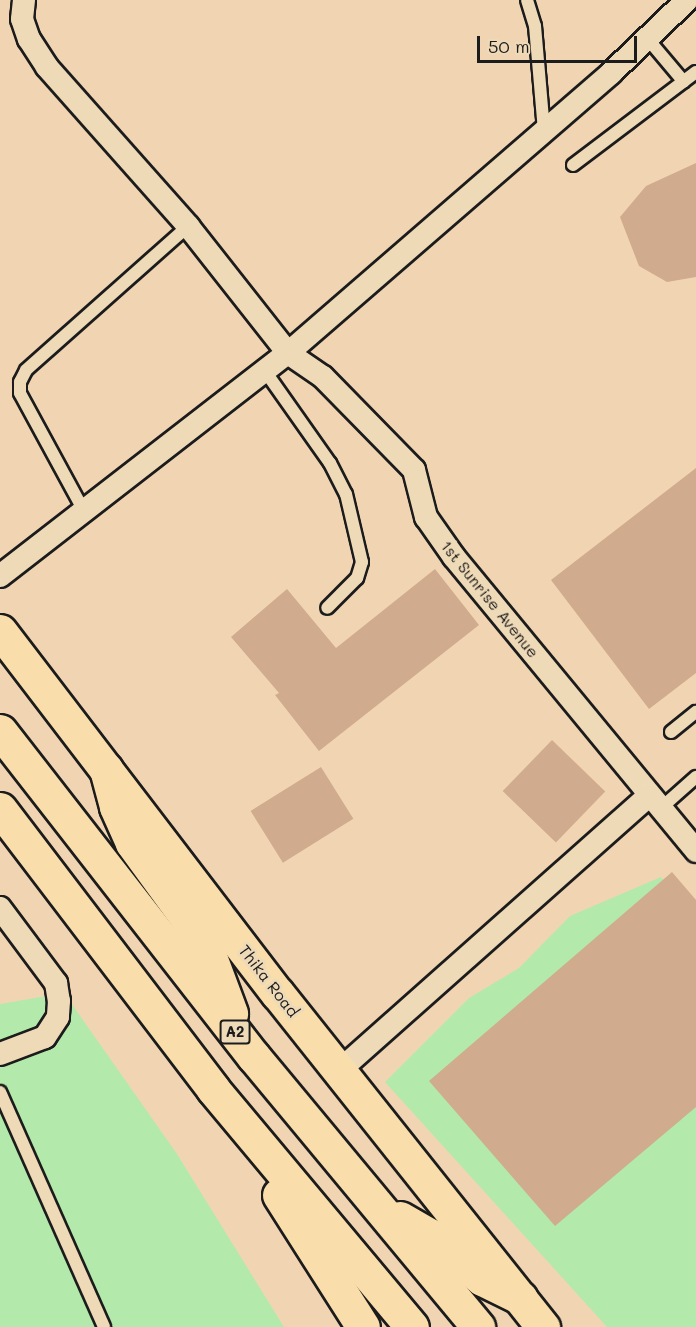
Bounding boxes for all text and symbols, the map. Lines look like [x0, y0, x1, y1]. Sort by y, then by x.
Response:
scale bar [480, 24, 640, 62]
text: 50 m [488, 34, 530, 58]
street label: 1st Sunrise Avenue [437, 537, 543, 661]
street label: Thika Road [235, 941, 303, 1021]
road number: A2 [218, 1020, 252, 1044]

